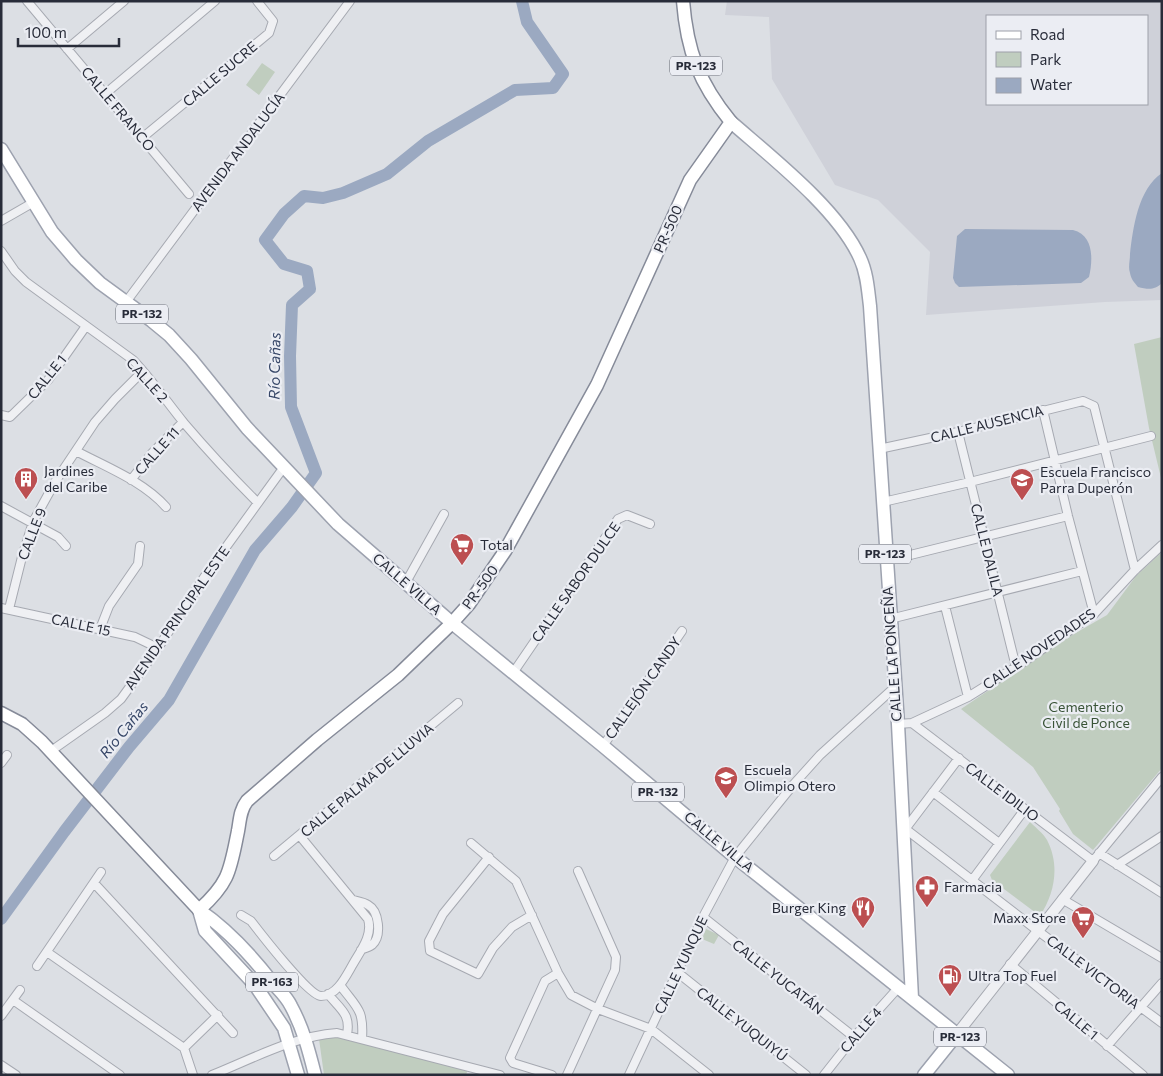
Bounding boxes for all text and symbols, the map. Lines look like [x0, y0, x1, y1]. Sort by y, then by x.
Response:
scale bar [18, 15, 119, 47]
legend [986, 15, 1148, 105]
text: 100 m [25, 23, 67, 41]
text: Road [1030, 25, 1065, 43]
street label: CALLE SUCRE [179, 38, 260, 110]
text: Park [1030, 50, 1061, 68]
road number: PR-123 [670, 56, 722, 76]
street label: CALLE FRANCO [78, 63, 159, 154]
text: Water [1030, 75, 1072, 93]
street label: AVENIDA ANDALUCÍA [187, 89, 288, 214]
street label: PR-500 [650, 202, 686, 255]
road number: PR-132 [116, 304, 168, 324]
water label: Río Cañas [264, 332, 284, 400]
street label: CALLE 1 [24, 351, 70, 402]
street label: CALLE 2 [123, 354, 172, 406]
street label: CALLE AUSENCIA [929, 401, 1046, 446]
street label: CALLE 11 [131, 423, 182, 478]
place label: Jardines del Caribe [44, 462, 107, 495]
place label: Escuela Francisco Parra Duperón [1040, 463, 1151, 496]
building icon: Jardines del Caribe [13, 466, 39, 500]
school or university icon: Escuela Francisco Parra Duperón [1009, 467, 1035, 501]
street label: CALLE DALILA [968, 502, 1007, 599]
street label: CALLE 9 [14, 505, 49, 562]
street label: CALLE SABOR DULCE [528, 518, 624, 645]
supermarket icon: Total [449, 532, 475, 566]
place label: Total [480, 536, 513, 553]
street label: AVENIDA PRINCIPAL ESTE [120, 543, 233, 693]
road number: PR-123 [859, 544, 911, 564]
street label: CALLE VILLA [369, 549, 445, 618]
street label: PR-500 [458, 561, 501, 612]
street label: CALLE LA PONCEÑA [878, 586, 905, 722]
street label: CALLE NOVEDADES [979, 605, 1098, 693]
street label: CALLE 15 [50, 610, 112, 639]
street label: CALLEJÓN CANDY [601, 633, 684, 742]
water label: Río Cañas [95, 697, 151, 761]
park label: Cementerio Civil de Ponce [1042, 698, 1130, 731]
street label: CALLE PALMA DE LLUVIA [297, 719, 437, 840]
street label: CALLE IDILIO [962, 758, 1042, 825]
place label: Escuela Olimpio Otero [744, 761, 836, 794]
school or university icon: Escuela Olimpio Otero [713, 765, 739, 799]
road number: PR-132 [632, 782, 684, 802]
street label: CALLE VILLA [681, 808, 758, 876]
pharmacy icon: Farmacia [914, 874, 940, 908]
place label: Farmacia [944, 878, 1002, 895]
restaurant icon: Burger King [850, 895, 876, 929]
place label: Burger King [772, 899, 846, 916]
supermarket icon: Maxx Store [1070, 905, 1096, 939]
place label: Maxx Store [993, 909, 1066, 926]
street label: CALLE YUNQUE [650, 913, 711, 1016]
street label: CALLE VICTORIA [1043, 931, 1144, 1012]
street label: CALLE YUCATÁN [729, 936, 828, 1018]
fuel station icon: Ultra Top Fuel [937, 963, 963, 997]
place label: Ultra Top Fuel [968, 967, 1057, 984]
road number: PR-163 [246, 972, 298, 992]
street label: CALLE YUQUIYÚ [694, 983, 791, 1064]
street label: CALLE 1 [1051, 996, 1102, 1043]
street label: CALLE 4 [836, 1003, 885, 1056]
road number: PR-123 [934, 1028, 986, 1046]

